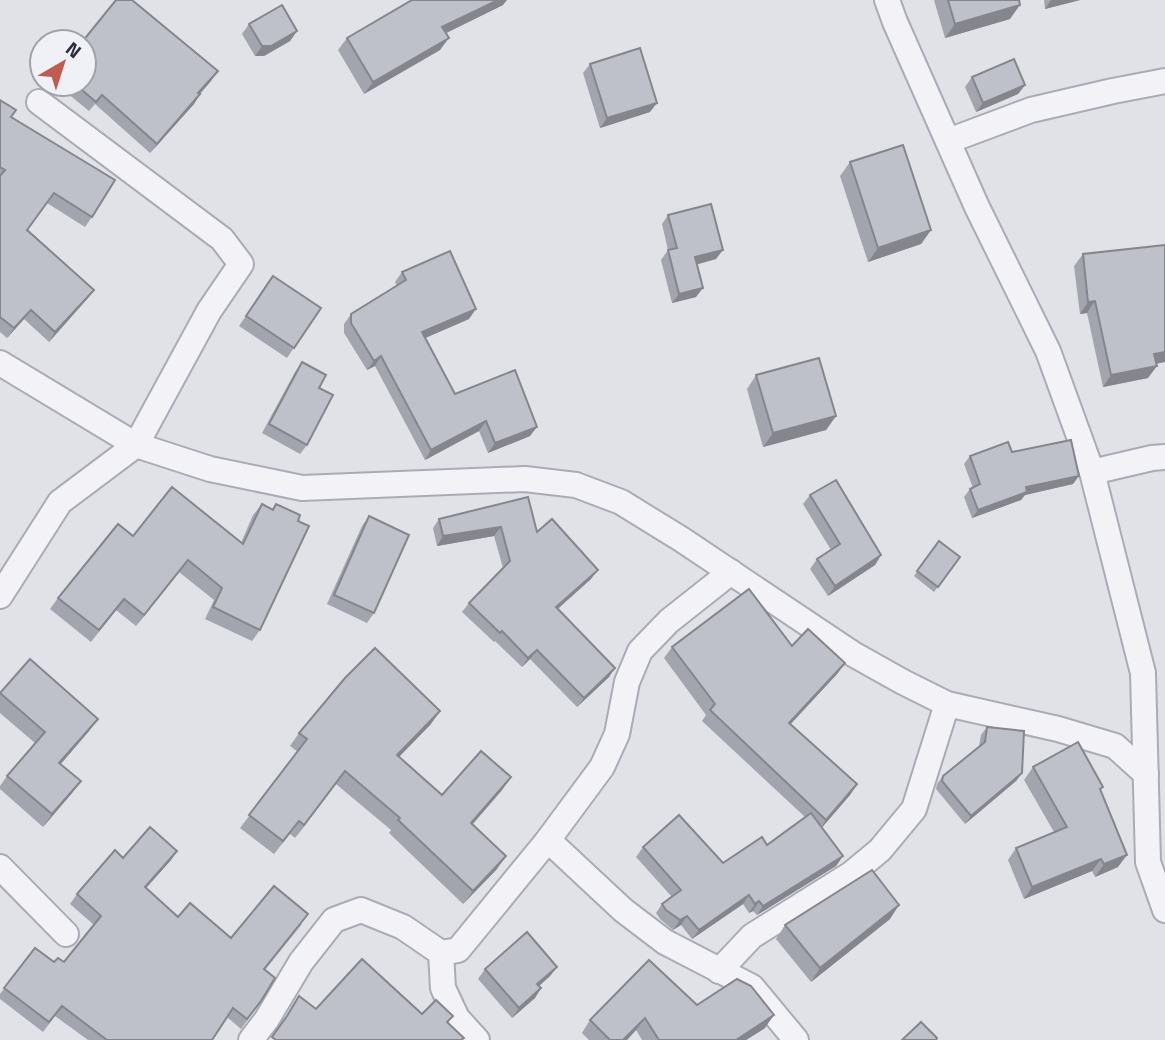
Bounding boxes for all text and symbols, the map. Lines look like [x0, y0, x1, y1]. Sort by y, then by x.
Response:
north arrow [28, 28, 98, 98]
text: N [60, 34, 88, 65]

